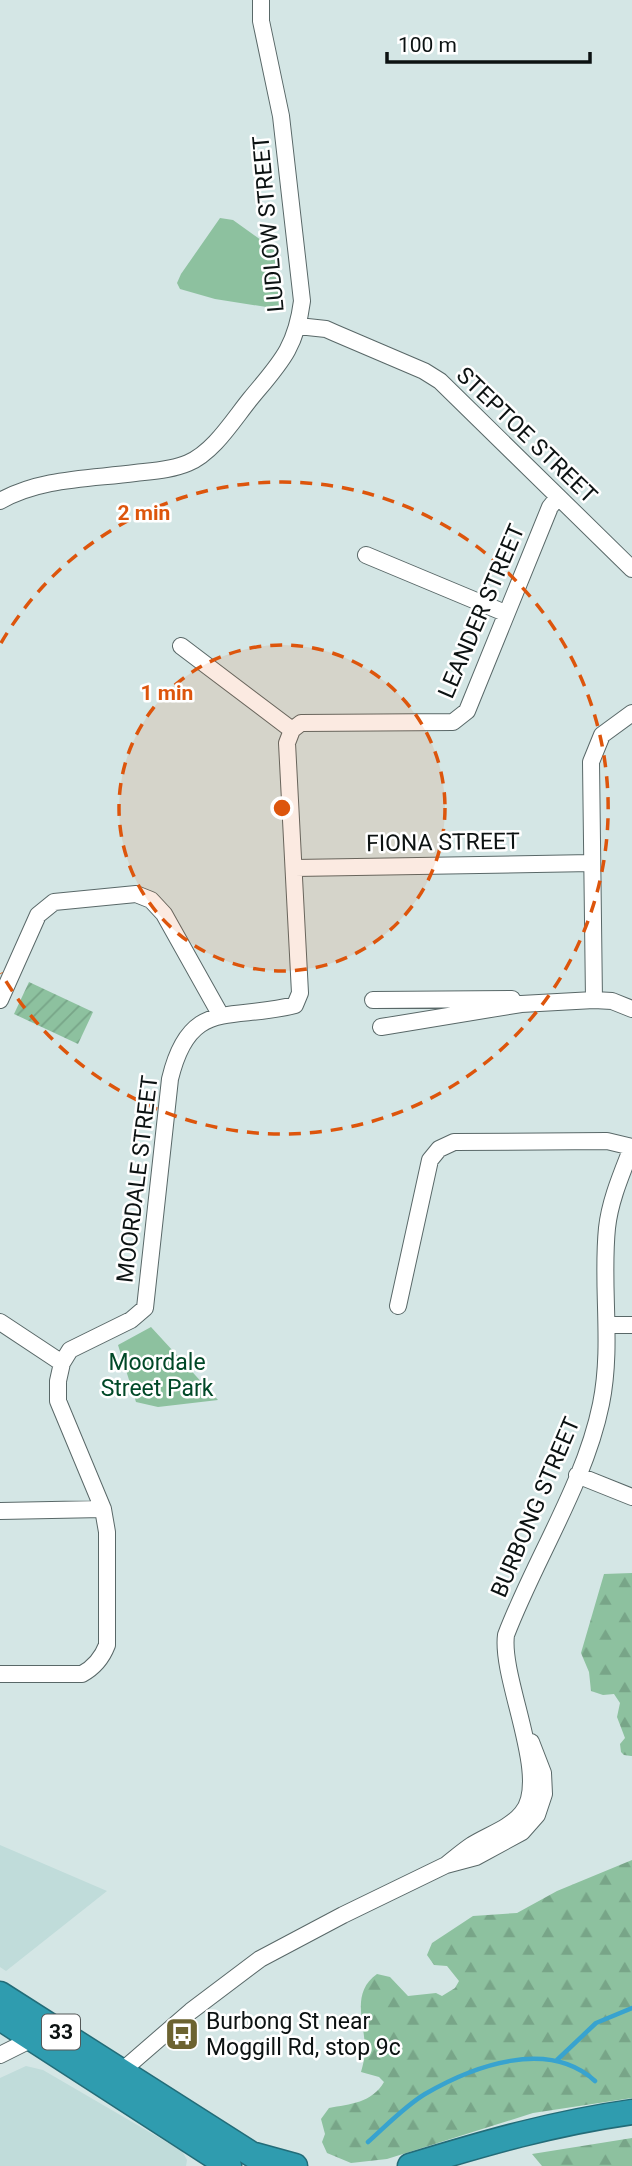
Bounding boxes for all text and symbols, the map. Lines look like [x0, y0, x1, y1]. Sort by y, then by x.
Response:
scale bar [387, 21, 590, 65]
text: 100 m [398, 33, 457, 57]
street label: LUDLOW STREET [247, 134, 290, 313]
street label: STEPTOE STREET [451, 362, 603, 509]
text: 2 min [118, 501, 170, 525]
street label: LEANDER STREET [433, 520, 530, 702]
text: 1 min [141, 681, 193, 705]
centre of rings [270, 796, 294, 820]
street label: FIONA STREET [366, 828, 520, 857]
street label: MOORDALE STREET [111, 1074, 164, 1284]
park label: Moordale Street Park [101, 1349, 214, 1402]
street label: BURBONG STREET [485, 1413, 586, 1601]
place label: Burbong St near Moggill Rd, stop 9c [206, 2008, 401, 2061]
road number: 33 [42, 2014, 80, 2050]
bus stop icon: Burbong St near Moggill Rd, stop 9c [163, 2015, 201, 2053]

